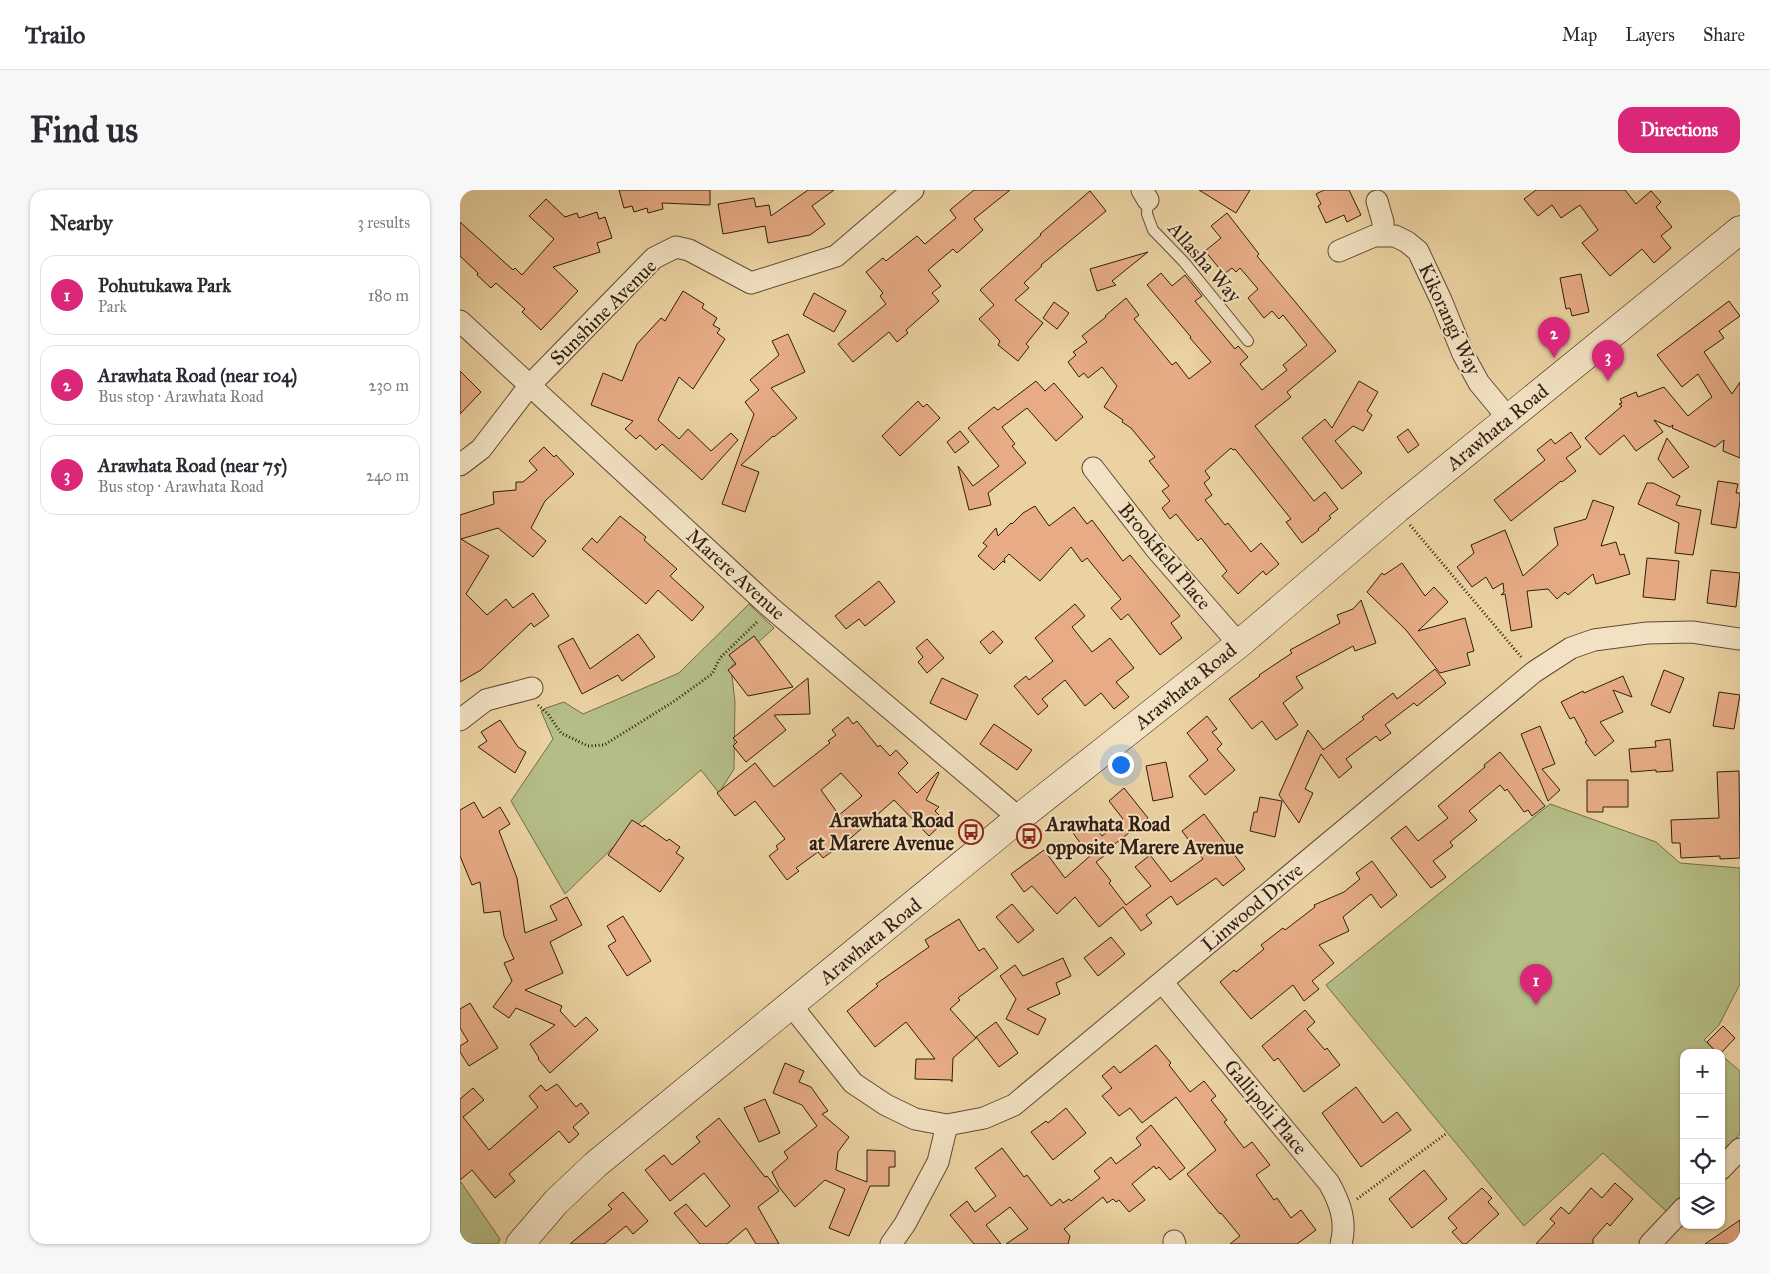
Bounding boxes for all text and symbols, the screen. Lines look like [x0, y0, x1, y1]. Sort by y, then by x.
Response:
text: Trailo [25, 20, 85, 50]
text: Map [1562, 24, 1597, 46]
text: Layers [1625, 24, 1675, 46]
text: Share [1703, 24, 1745, 46]
button: Directions [1618, 107, 1740, 153]
text: Find us [30, 109, 138, 152]
text: Nearby [50, 210, 113, 236]
text: 3 results [357, 213, 410, 232]
street label: Allasha Way [1163, 216, 1247, 308]
street label: Sunshine Avenue [545, 254, 661, 370]
street label: Kikorangi Way [1413, 259, 1487, 380]
text: Pohutukawa Park [98, 274, 231, 297]
text: 1 [64, 286, 70, 305]
text: 180 m [368, 286, 409, 305]
text: Park [98, 297, 127, 316]
pin: 2 [1538, 317, 1570, 358]
pin: 3 [1592, 340, 1624, 381]
text: Arawhata Road (near 104) [98, 364, 297, 387]
text: 2 [63, 376, 71, 395]
text: 230 m [369, 376, 409, 395]
street label: Arawhata Road [1440, 379, 1553, 476]
text: Bus stop · Arawhata Road [98, 387, 264, 406]
text: Arawhata Road (near 75) [98, 454, 287, 477]
text: 3 [64, 466, 70, 485]
text: 240 m [366, 466, 409, 485]
text: Bus stop · Arawhata Road [98, 477, 264, 496]
street label: Brookfield Place [1113, 498, 1217, 614]
street label: Marere Avenue [682, 523, 790, 625]
street label: Arawhata Road [1128, 638, 1241, 735]
your location [1108, 752, 1134, 778]
place label: Arawhata Road at Marere Avenue [809, 808, 955, 855]
place label: Arawhata Road opposite Marere Avenue [1044, 812, 1244, 860]
bus stop icon: Arawhata Road at Marere Avenue [958, 819, 984, 845]
bus stop icon: Arawhata Road opposite Marere Avenue [1016, 823, 1042, 849]
street label: Linwood Drive [1196, 858, 1308, 956]
street label: Arawhata Road [813, 893, 926, 990]
pin: 1 [1520, 964, 1552, 1005]
map controls [1680, 1049, 1725, 1229]
button: + [1680, 1049, 1725, 1094]
street label: Gallipoli Place [1219, 1055, 1313, 1159]
button: − [1680, 1094, 1725, 1139]
button: locate [1680, 1139, 1725, 1184]
button: layers [1680, 1184, 1725, 1229]

